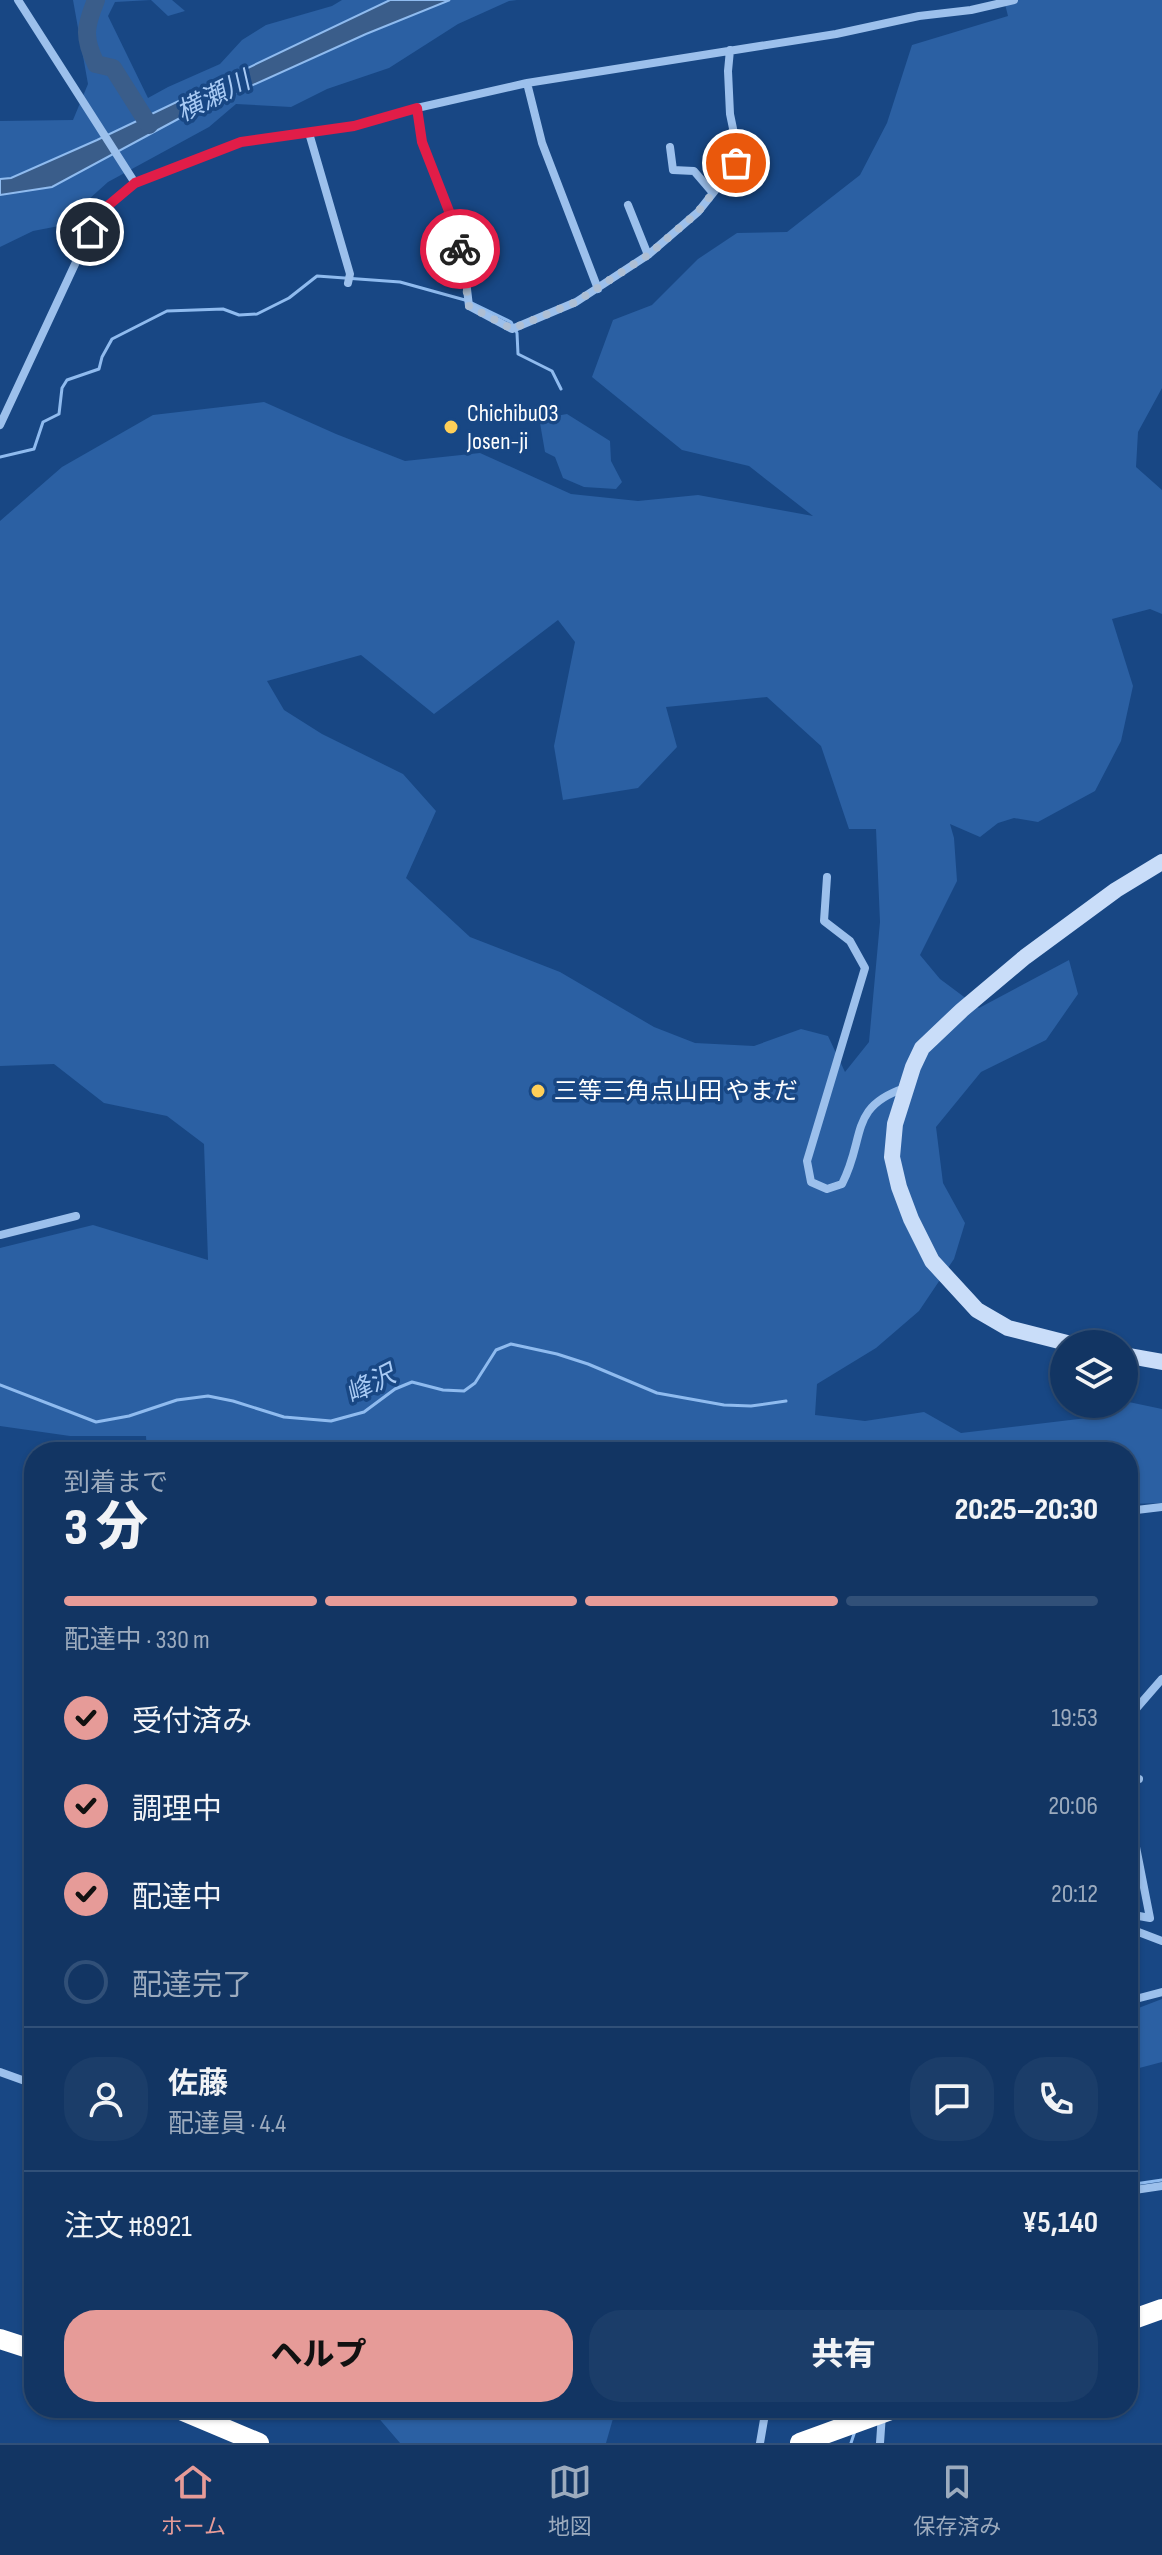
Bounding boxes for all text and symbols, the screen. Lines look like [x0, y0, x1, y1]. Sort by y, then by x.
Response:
water label: 横瀬川 [172, 64, 258, 129]
pin [702, 129, 770, 197]
icon: bag [714, 141, 758, 185]
pin [56, 198, 124, 266]
courier [420, 209, 500, 289]
icon: home [68, 210, 112, 254]
icon: bike [438, 227, 482, 271]
place label: Chichibu03 Josen-ji [466, 399, 558, 456]
marker: Chichibu03 Josen-ji [442, 418, 460, 436]
place label: 三等三角点山田 やまだ [554, 1077, 798, 1106]
marker: 三等三角点山田 やまだ [529, 1082, 547, 1100]
map controls [1050, 1330, 1138, 1418]
button: layers [1050, 1330, 1138, 1418]
water label: 峰沢 [340, 1358, 404, 1411]
text: 到着まで [64, 1468, 168, 1499]
text: 20:25–20:30 [955, 1492, 1098, 1528]
text: 3 分 [64, 1497, 148, 1560]
text: 配達中 · 330 m [64, 1625, 210, 1656]
icon: check [64, 1696, 108, 1740]
text: 19:53 [1051, 1703, 1098, 1734]
text: 受付済み [132, 1704, 252, 1740]
icon: check [64, 1784, 108, 1828]
text: 20:06 [1048, 1791, 1098, 1822]
text: 調理中 [132, 1792, 222, 1828]
icon: check [64, 1872, 108, 1916]
text: 20:12 [1051, 1879, 1098, 1910]
text: 配達中 [132, 1880, 222, 1916]
text: 配達完了 [132, 1968, 252, 2004]
button: person [64, 2057, 148, 2141]
button: chat [910, 2057, 994, 2141]
button: phone [1014, 2057, 1098, 2141]
text: 佐藤 [168, 2066, 228, 2102]
text: 配達員 · 4.4 [168, 2109, 286, 2140]
text: ¥5,140 [1022, 2205, 1098, 2241]
text: 注文 #8921 [64, 2209, 192, 2245]
button: ヘルプ [64, 2310, 573, 2402]
button: 共有 [589, 2310, 1098, 2402]
tab: ホーム [161, 2460, 226, 2541]
tab: 地図 [548, 2460, 592, 2541]
tab: 保存済み [913, 2460, 1001, 2541]

